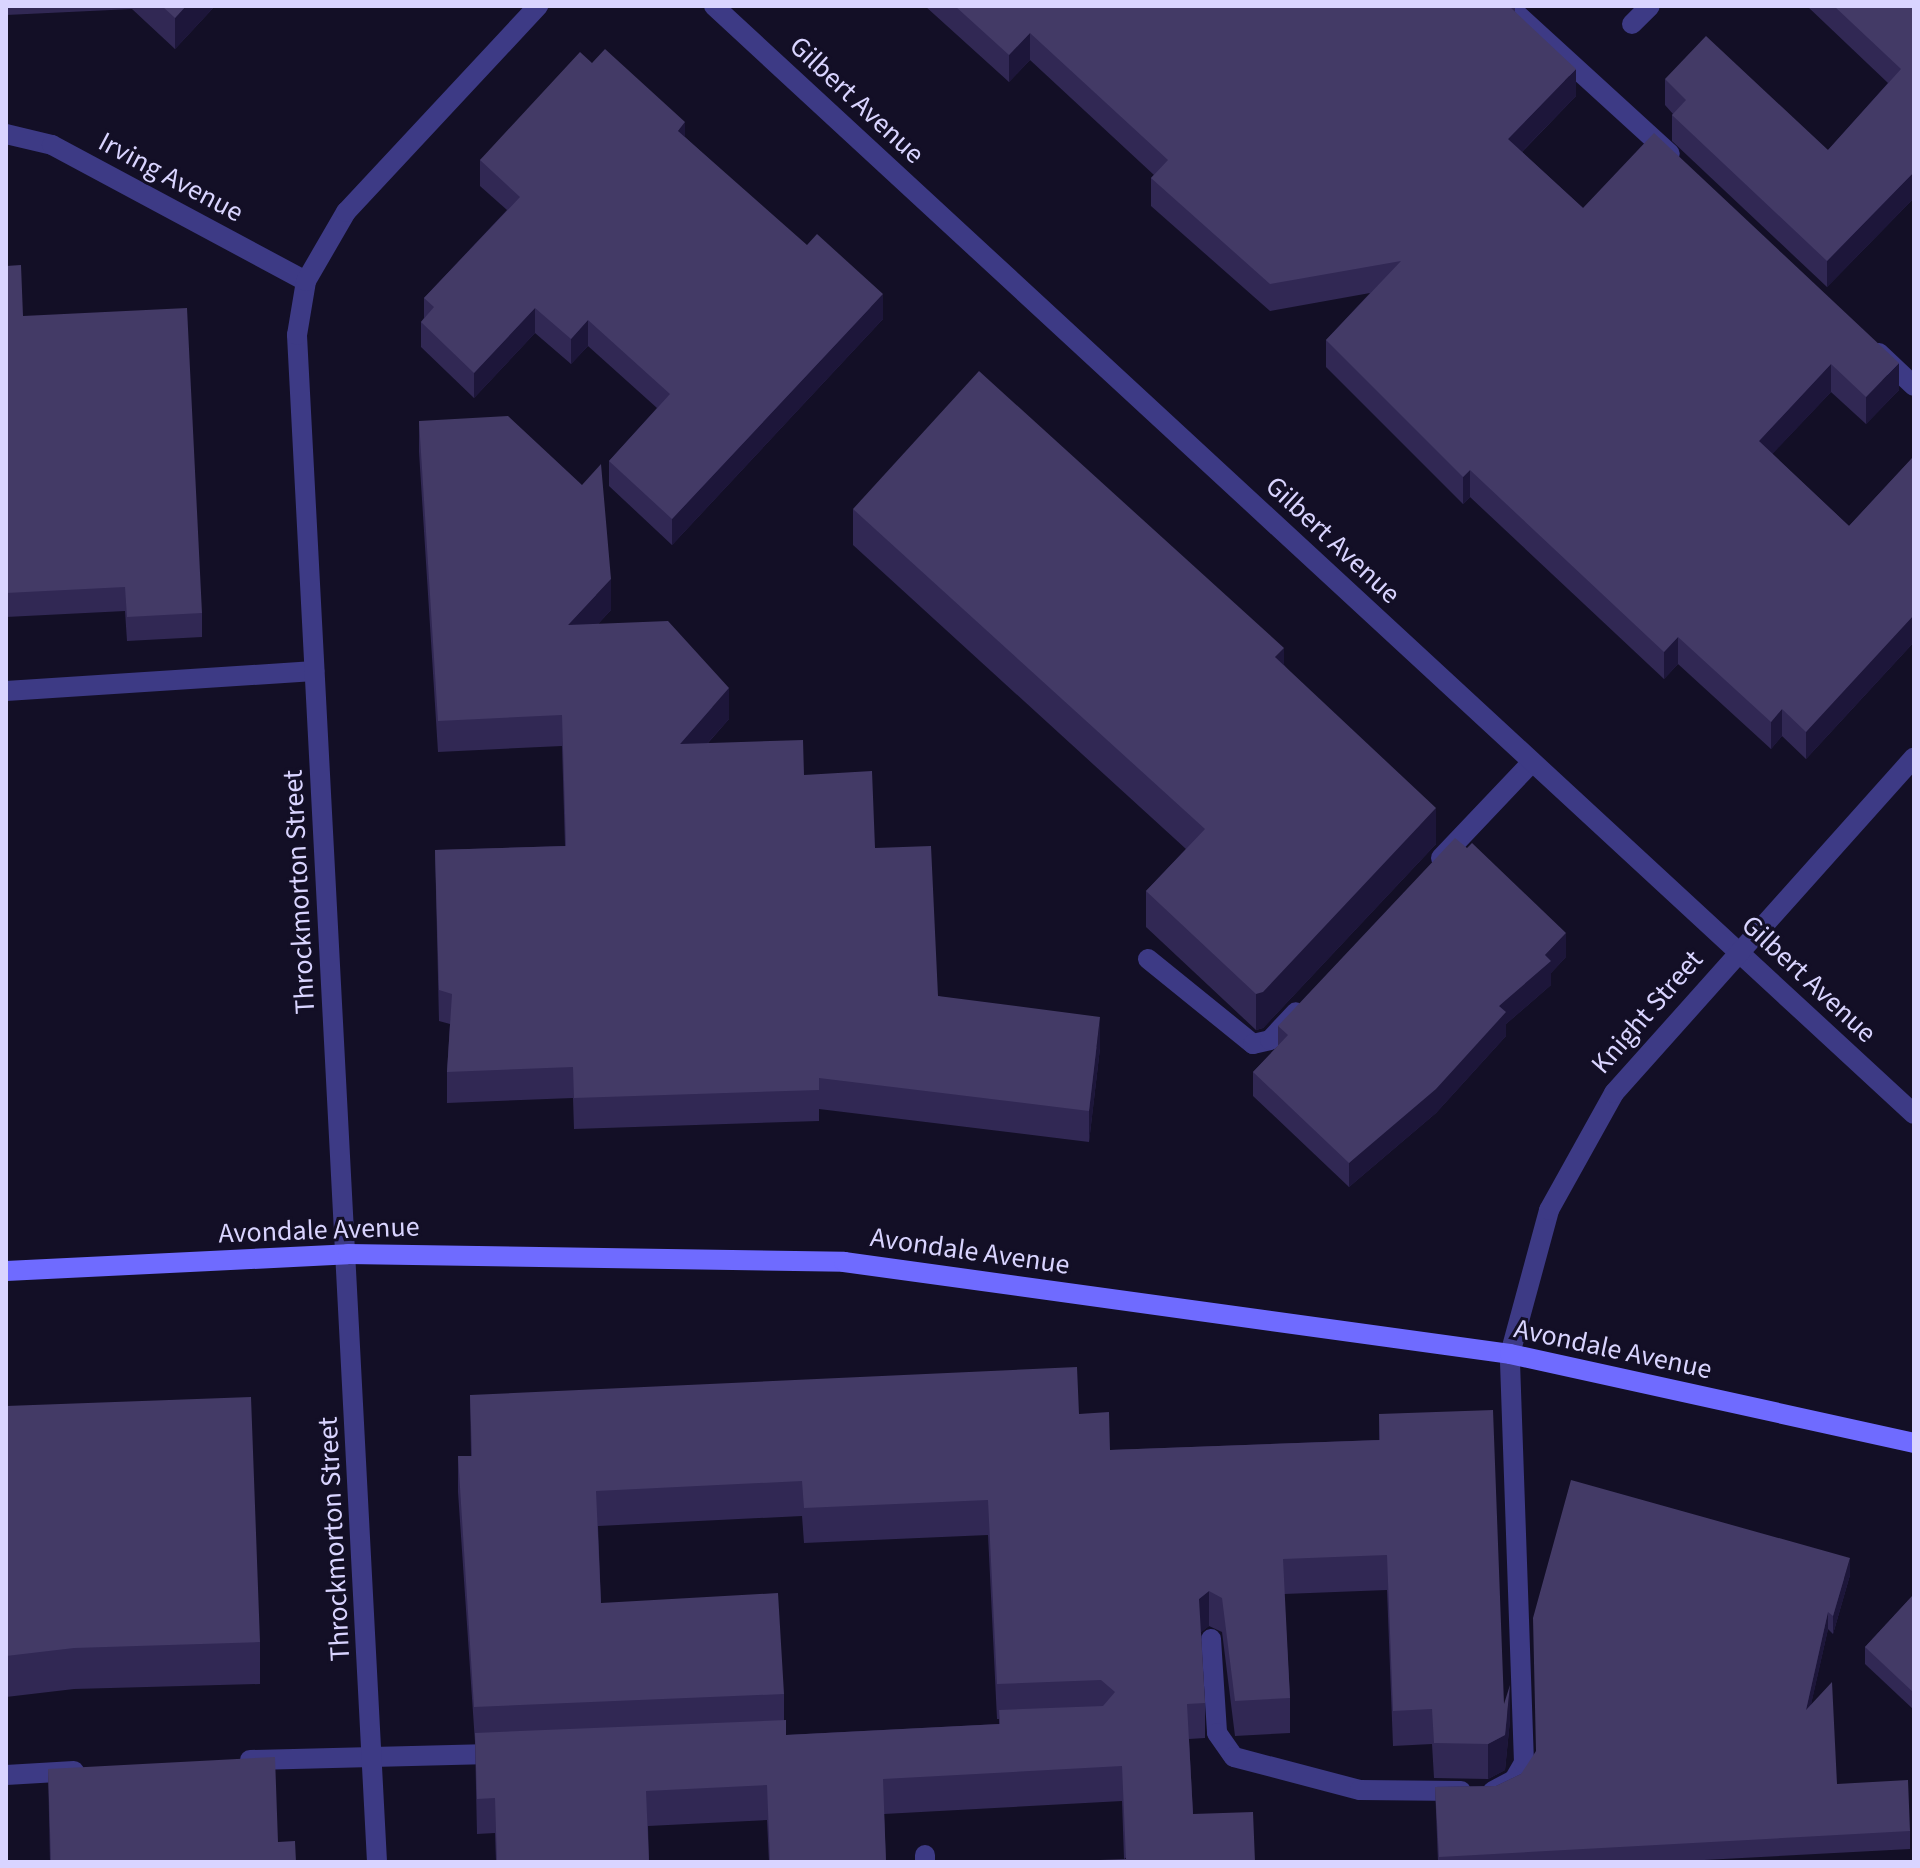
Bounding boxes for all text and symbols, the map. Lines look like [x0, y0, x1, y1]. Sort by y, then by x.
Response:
street label: Gilbert Avenue [783, 29, 931, 171]
street label: Irving Avenue [93, 125, 249, 229]
street label: Gilbert Avenue [1259, 469, 1407, 611]
street label: Throckmorton Street [276, 769, 322, 1015]
street label: Gilbert Avenue [1735, 908, 1883, 1050]
street label: Knight Street [1584, 943, 1710, 1081]
street label: Avondale Avenue [218, 1210, 420, 1250]
street label: Avondale Avenue [868, 1220, 1072, 1282]
street label: Avondale Avenue [1511, 1312, 1715, 1386]
street label: Throckmorton Street [311, 1416, 357, 1662]

